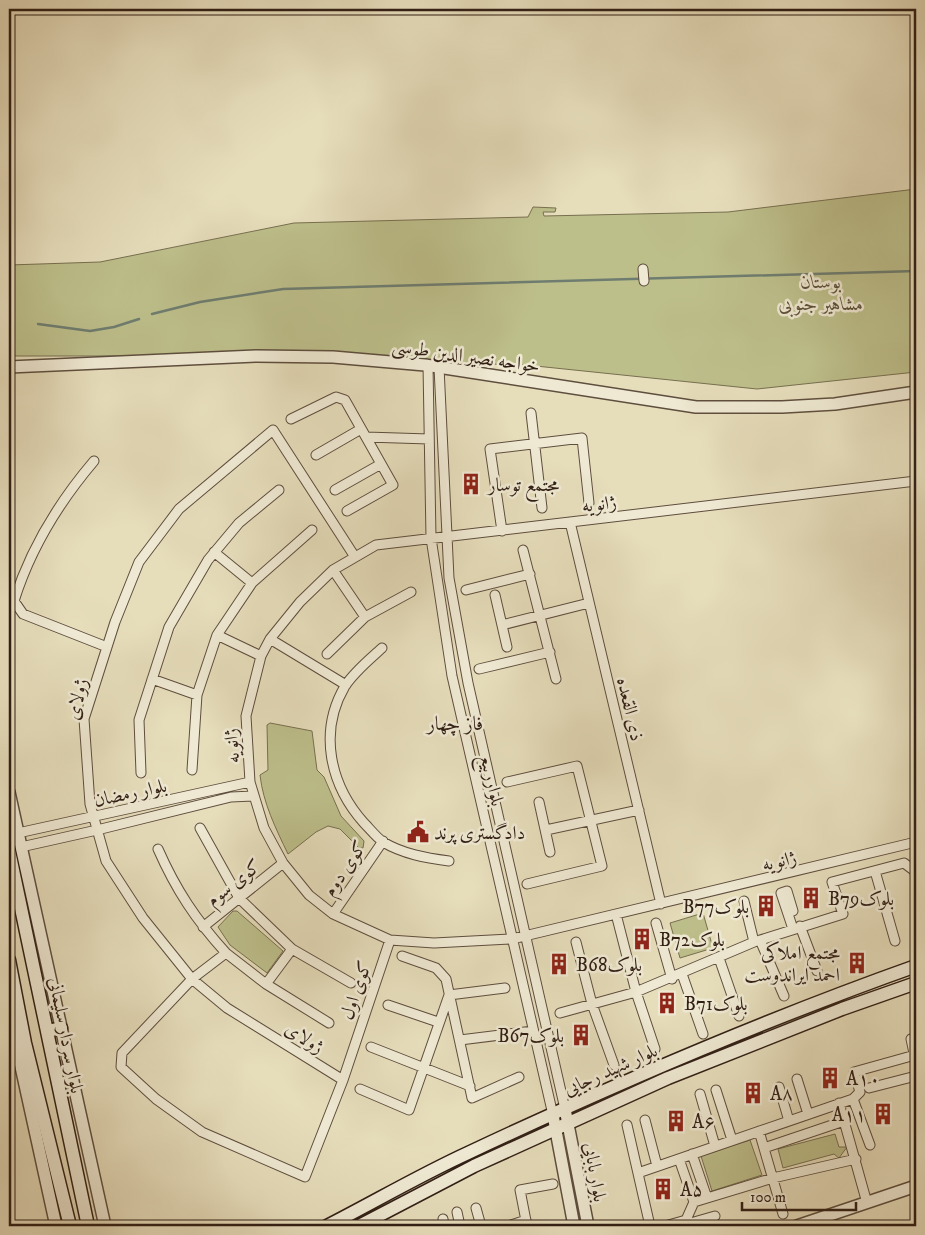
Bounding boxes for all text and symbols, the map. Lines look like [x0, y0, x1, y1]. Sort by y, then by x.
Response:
park label: بوستان مشاهیر جنوبی [779, 271, 863, 318]
street label: خواجه نصیر الدین طوسی [390, 335, 541, 379]
building icon: مجتمع توسار [458, 471, 484, 497]
place label: مجتمع توسار [486, 474, 560, 502]
street label: ژانویه [580, 491, 618, 518]
street label: ذی القعده [611, 675, 648, 743]
street label: ژولای [62, 676, 93, 722]
district label: فاز چهار [425, 712, 483, 737]
street label: ژانویه [220, 728, 245, 764]
street label: بلوارربیع [470, 752, 509, 810]
street label: بلوار رمضان [92, 775, 169, 812]
public building icon: دادگستری پرند [405, 819, 431, 845]
place label: دادگستری پرند [434, 822, 525, 845]
street label: کوی دوم [318, 837, 376, 903]
street label: ژانویه [760, 846, 799, 877]
street label: کوی سوم [202, 855, 269, 915]
building icon: B79بلوک [798, 885, 824, 911]
place label: B79بلوک [828, 888, 894, 911]
building icon: B77بلوک [753, 893, 779, 919]
place label: B77بلوک [682, 896, 749, 919]
building icon: B72بلوک [629, 926, 655, 952]
place label: B72بلوک [659, 929, 725, 952]
place label: مجتمع املاکی احمد ایراندوست [744, 941, 840, 987]
building icon: مجتمع املاکی احمد ایراندوست [844, 950, 870, 976]
building icon: B68بلوک [546, 951, 572, 977]
place label: B68بلوک [576, 954, 642, 977]
street label: کوی اول [336, 958, 377, 1023]
street label: بلوار سردار سلیمانی [43, 975, 88, 1095]
building icon: B71بلوک [654, 990, 680, 1016]
place label: B71بلوک [684, 993, 748, 1016]
street label: ژولای [280, 1017, 328, 1059]
building icon: B67بلوک [568, 1022, 594, 1048]
place label: B67بلوک [498, 1025, 564, 1048]
street label: بلوار شهید رجایی [560, 1039, 662, 1102]
building icon: A۱۰ [817, 1065, 843, 1091]
place label: A۱۰ [846, 1068, 880, 1091]
building icon: A۸ [740, 1080, 766, 1106]
place label: A۸ [770, 1083, 793, 1106]
building icon: A۱۱ [870, 1101, 896, 1127]
place label: A۱۱ [832, 1104, 866, 1127]
building icon: A۶ [663, 1108, 689, 1134]
place label: A۶ [692, 1111, 715, 1134]
street label: بلوار بابایی [577, 1141, 611, 1204]
building icon: A۵ [650, 1176, 676, 1202]
place label: A۵ [680, 1179, 703, 1202]
scale bar [742, 1180, 856, 1212]
text: 100 m [750, 1188, 786, 1207]

